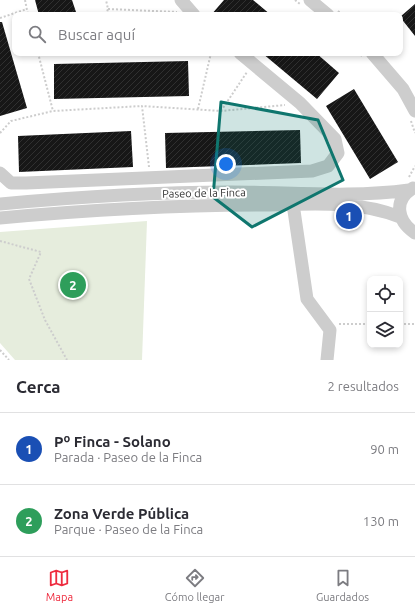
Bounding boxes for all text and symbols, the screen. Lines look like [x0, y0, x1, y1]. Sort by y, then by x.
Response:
search box [12, 12, 403, 56]
icon: search [26, 23, 48, 45]
text: Buscar aquí [58, 26, 135, 43]
your location [216, 154, 236, 174]
street label: Paseo de la Finca [162, 186, 246, 200]
pin: 1 [336, 201, 362, 231]
pin: 2 [60, 270, 86, 300]
map controls [367, 276, 403, 348]
button: locate [367, 276, 403, 312]
button: layers [367, 312, 403, 348]
text: Cerca [16, 377, 61, 396]
text: 2 resultados [328, 379, 399, 393]
text: Pº Finca - Solano [54, 433, 171, 450]
text: 1 [25, 442, 33, 456]
text: 90 m [370, 442, 399, 456]
text: Parada · Paseo de la Finca [54, 450, 202, 464]
text: Zona Verde Pública [54, 505, 189, 522]
text: 2 [25, 514, 33, 528]
text: 130 m [363, 514, 399, 528]
text: Parque · Paseo de la Finca [54, 522, 203, 536]
tab: Mapa [46, 567, 73, 603]
tab: Cómo llegar [165, 567, 224, 603]
tab: Guardados [316, 567, 369, 603]

